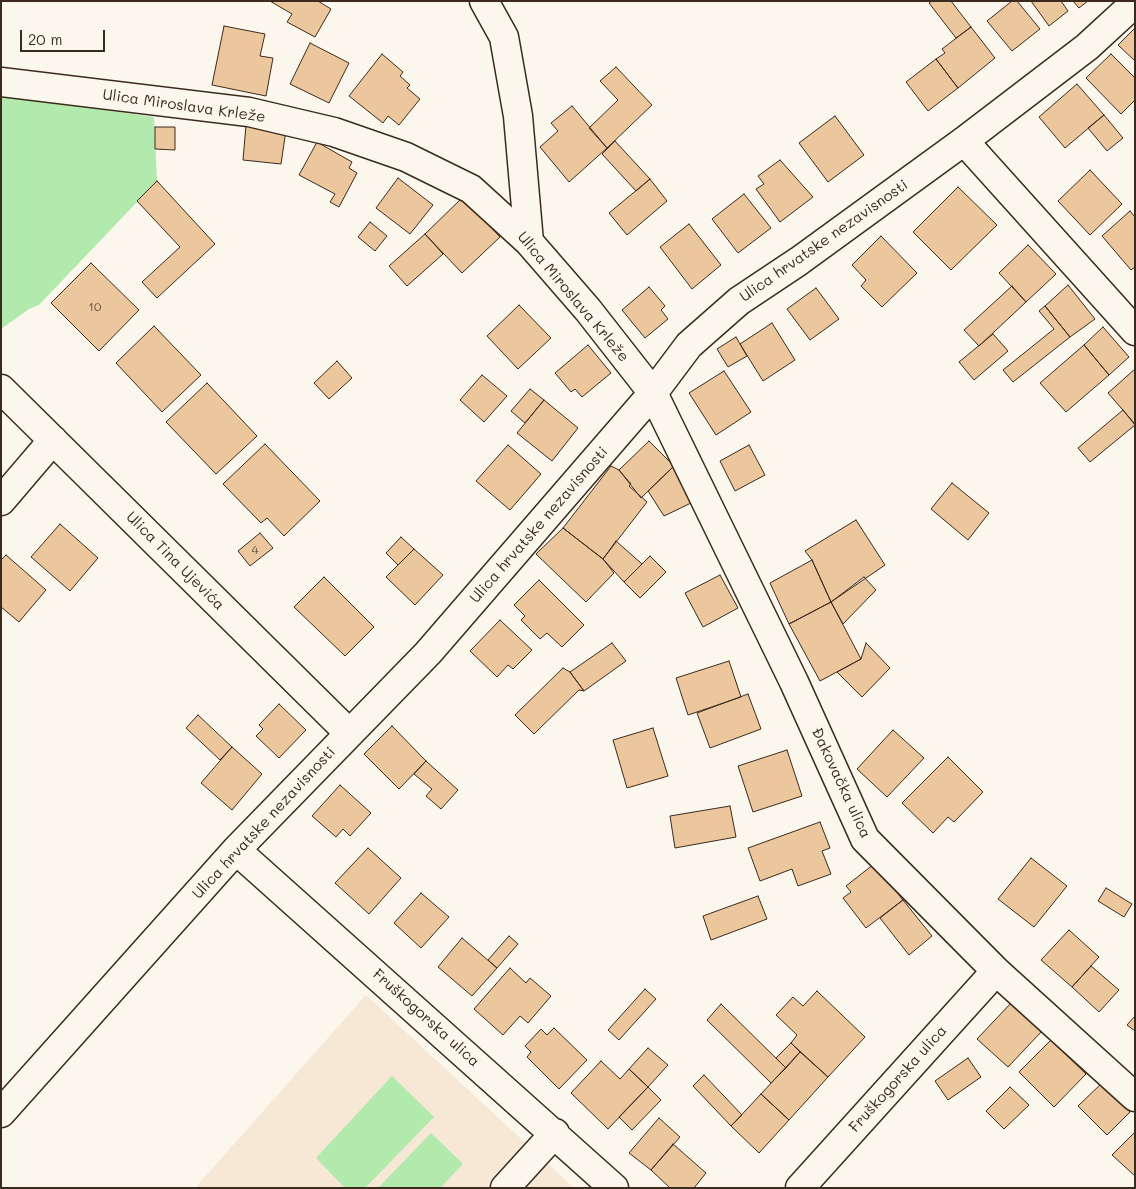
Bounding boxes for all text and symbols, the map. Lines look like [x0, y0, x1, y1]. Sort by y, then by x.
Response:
scale bar [22, 20, 108, 52]
text: 20 m [28, 29, 62, 49]
street label: Ulica Miroslava Krleže [102, 86, 266, 126]
street label: Ulica hrvatske nezavisnosti [736, 176, 912, 306]
street label: Ulica Miroslava Krleže [513, 228, 633, 366]
house number: 10 [89, 300, 101, 314]
street label: Ulica hrvatske nezavisnosti [466, 443, 612, 607]
street label: Ulica Tina Ujevića [122, 508, 228, 614]
house number: 4 [251, 543, 259, 557]
street label: Đakovačka ulica [807, 725, 875, 841]
street label: Ulica hrvatske nezavisnosti [189, 743, 339, 903]
street label: Fruškogorska ulica [369, 965, 483, 1071]
street label: Fruškogorska ulica [845, 1022, 951, 1136]

